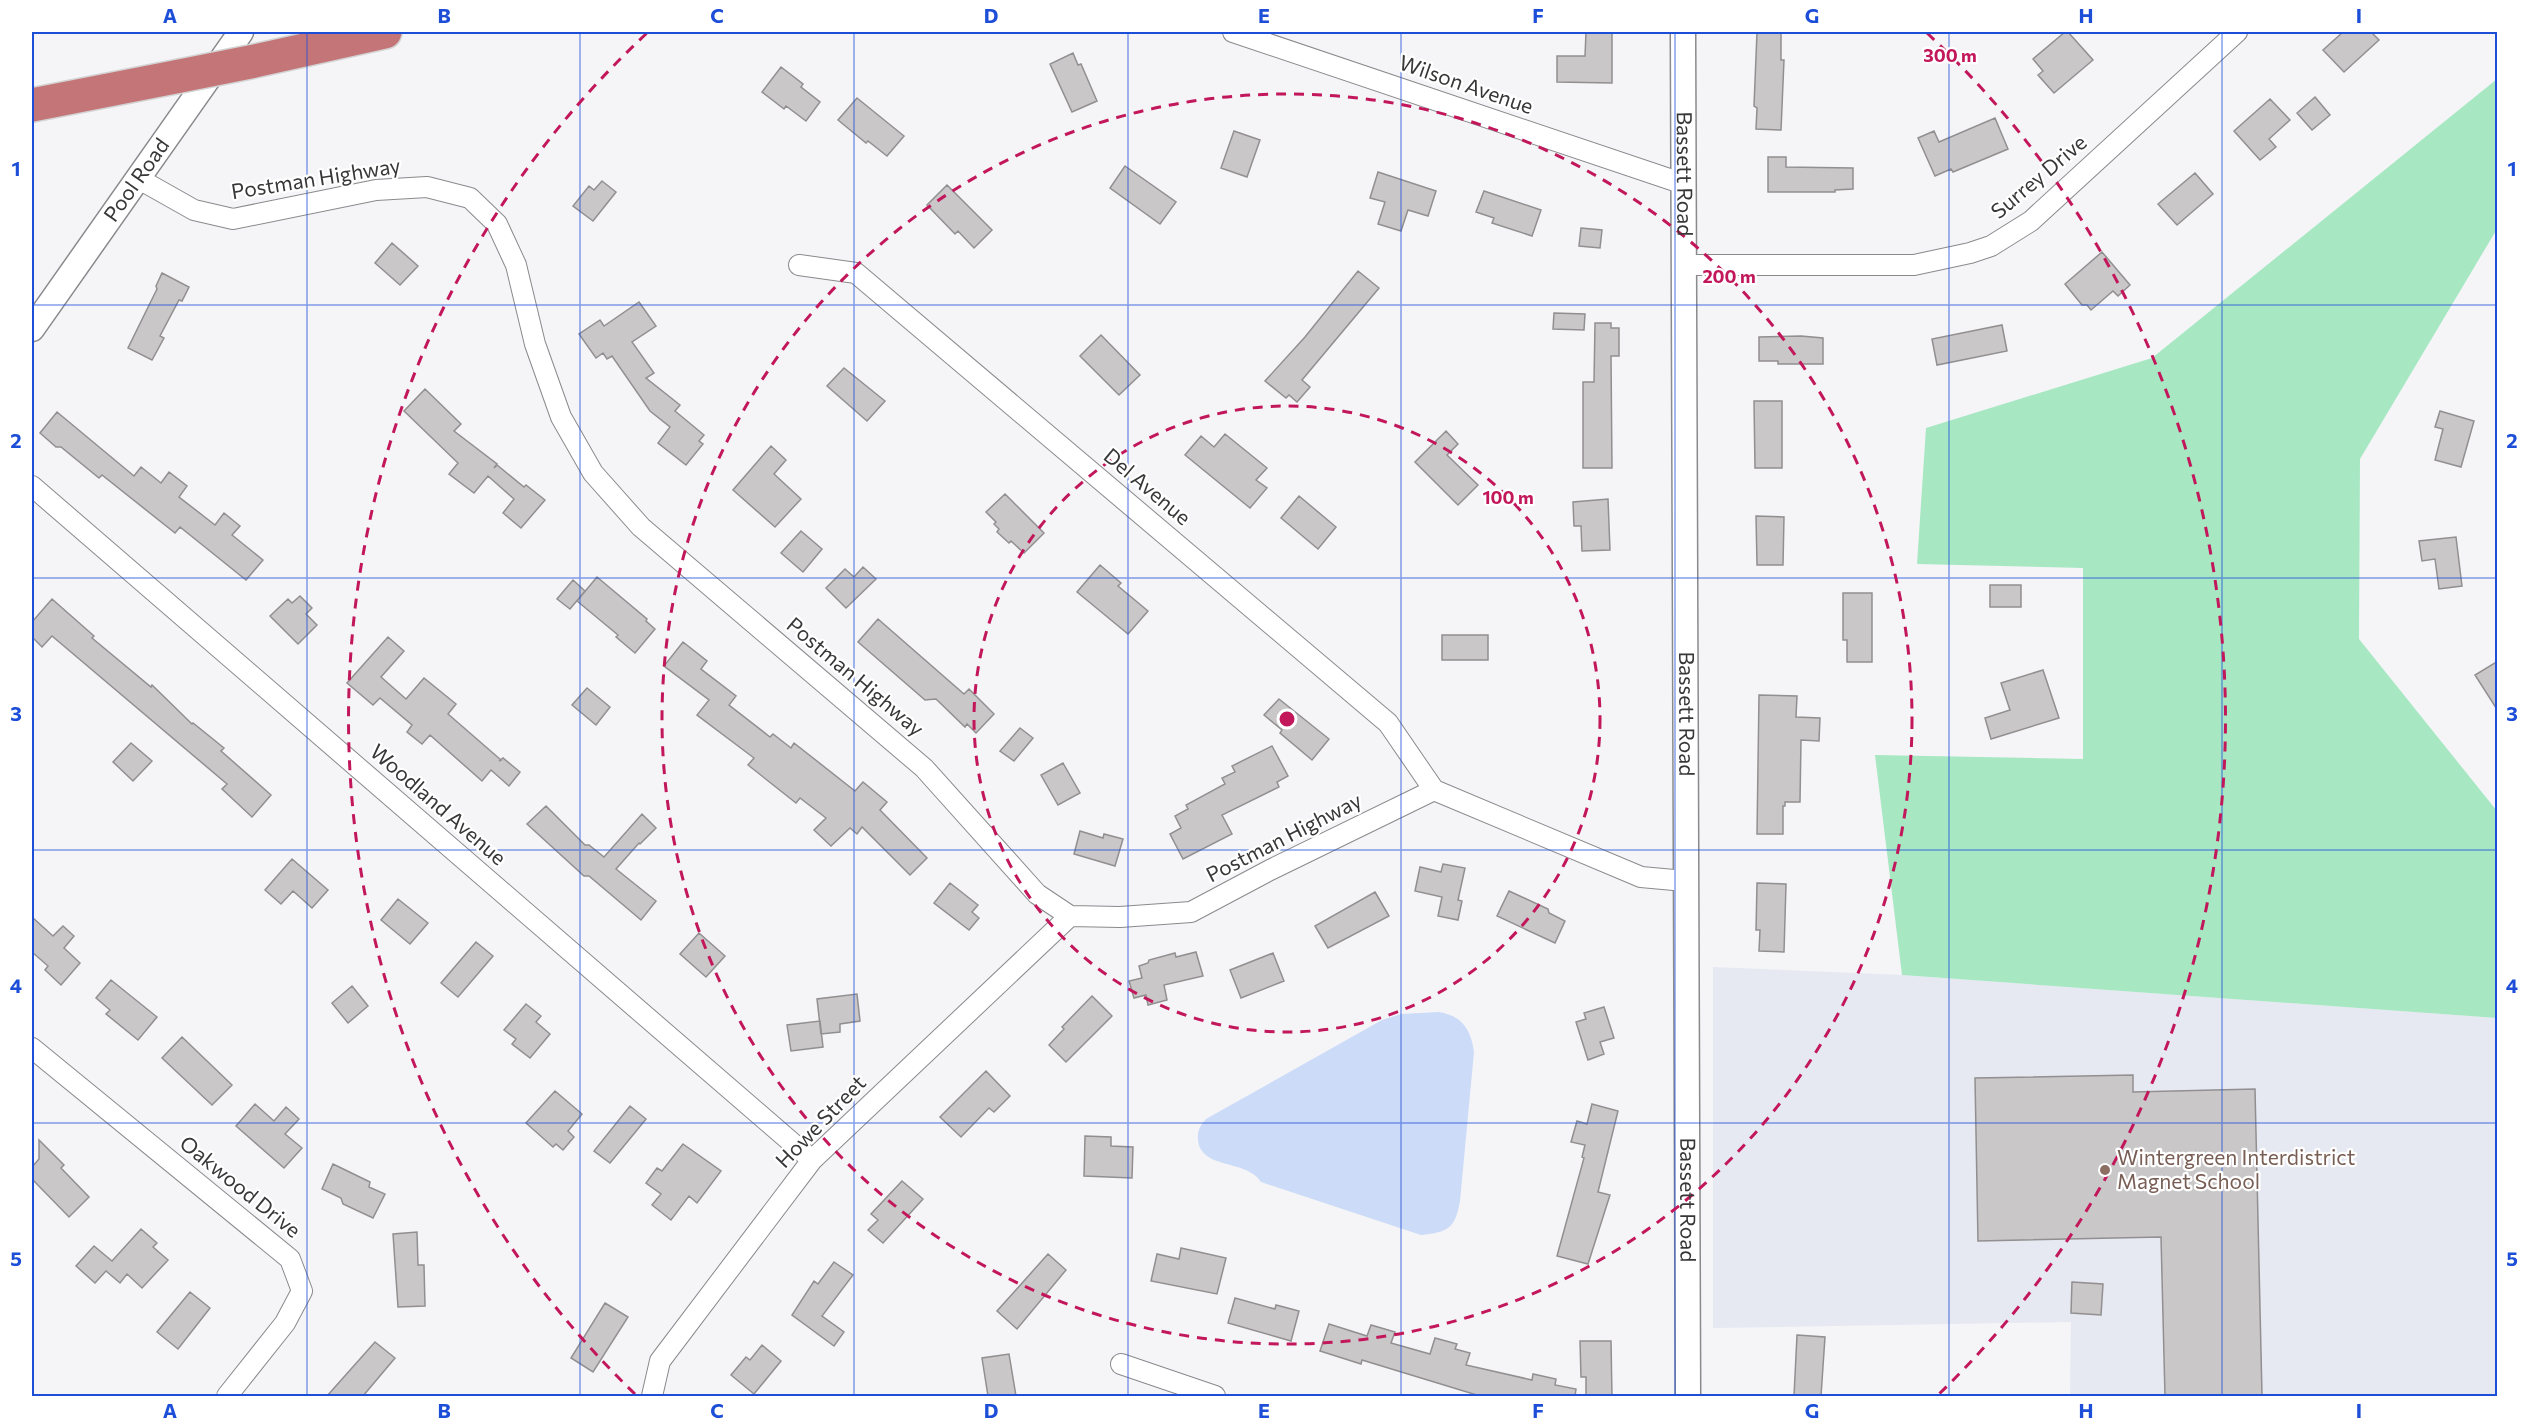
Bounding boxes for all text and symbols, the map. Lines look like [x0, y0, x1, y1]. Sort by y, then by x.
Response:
text: A [163, 3, 177, 27]
text: B [437, 3, 451, 27]
text: C [710, 3, 724, 27]
text: D [984, 3, 998, 27]
text: E [1258, 3, 1270, 27]
text: F [1532, 3, 1544, 27]
text: G [1805, 3, 1819, 27]
text: H [2079, 3, 2094, 27]
text: I [2356, 3, 2362, 27]
text: 300 m [1923, 44, 1977, 66]
street label: Wilson Avenue [1396, 49, 1537, 118]
street label: Bassett Road [1673, 111, 1698, 236]
street label: Surrey Drive [1985, 129, 2091, 223]
street label: Pool Road [98, 133, 173, 226]
street label: Postman Highway [229, 152, 402, 203]
text: 1 [11, 156, 21, 180]
text: 1 [2507, 156, 2517, 180]
text: 200 m [1702, 265, 1756, 287]
text: 2 [10, 428, 22, 452]
text: 2 [2506, 428, 2518, 452]
street label: Del Avenue [1099, 442, 1197, 529]
text: 100 m [1482, 486, 1534, 508]
street label: Postman Highway [782, 611, 930, 741]
street label: Bassett Road [1675, 651, 1700, 776]
text: 3 [10, 701, 22, 725]
text: 3 [2506, 701, 2518, 725]
centre of rings [1277, 709, 1297, 729]
street label: Woodland Avenue [366, 738, 512, 870]
street label: Postman Highway [1201, 787, 1365, 887]
text: 4 [10, 973, 22, 997]
text: 4 [2506, 973, 2518, 997]
street label: Howe Street [770, 1070, 870, 1172]
street label: Oakwood Drive [176, 1130, 306, 1242]
street label: Bassett Road [1676, 1137, 1701, 1262]
place label: Wintergreen Interdistrict Magnet School [2117, 1144, 2355, 1193]
marker: Wintergreen Interdistrict Magnet School [2098, 1163, 2112, 1177]
text: 5 [10, 1246, 22, 1270]
text: 5 [2506, 1246, 2518, 1270]
text: A [163, 1398, 177, 1422]
text: B [437, 1398, 451, 1422]
text: C [710, 1398, 724, 1422]
text: D [984, 1398, 998, 1422]
text: E [1258, 1398, 1270, 1422]
text: F [1532, 1398, 1544, 1422]
text: G [1805, 1398, 1819, 1422]
text: H [2079, 1398, 2094, 1422]
text: I [2356, 1398, 2362, 1422]

